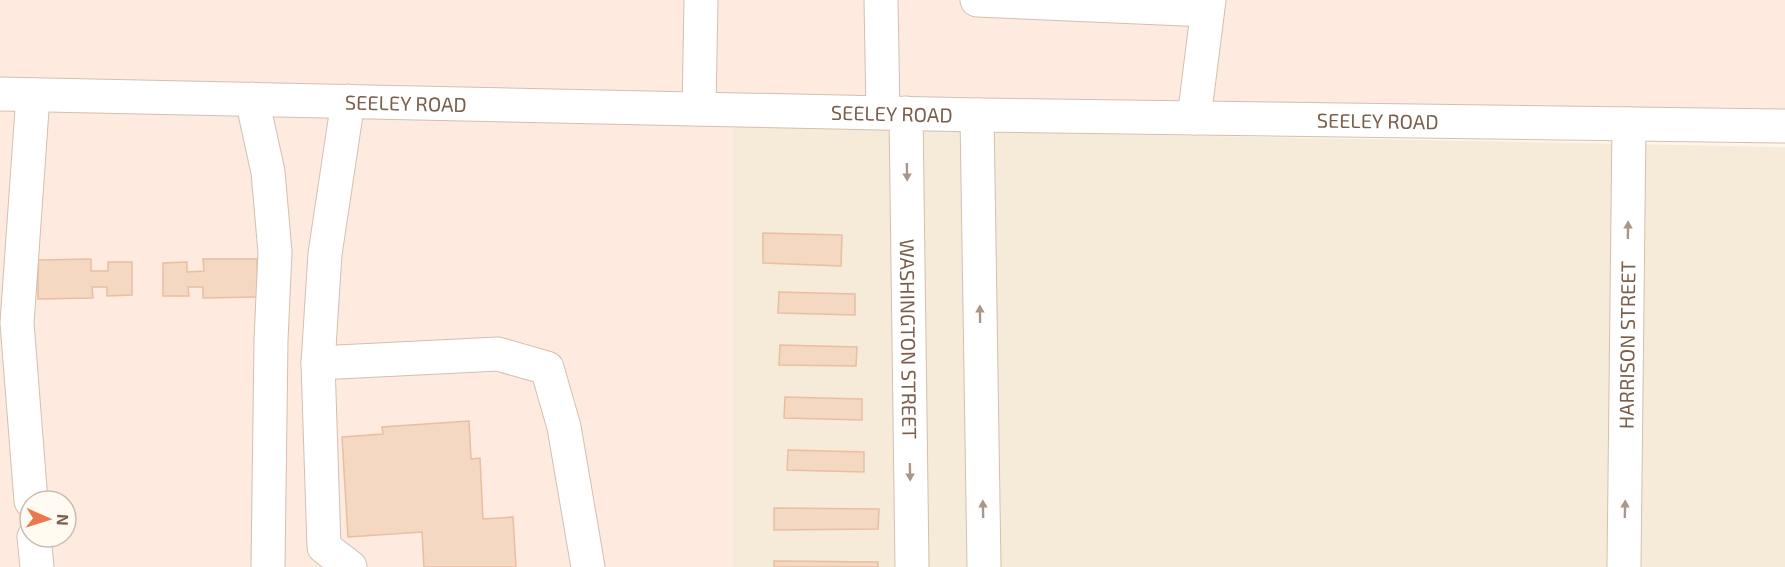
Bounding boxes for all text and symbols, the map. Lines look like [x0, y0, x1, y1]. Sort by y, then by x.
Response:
street label: SEELEY ROAD [345, 89, 467, 116]
street label: SEELEY ROAD [831, 100, 953, 126]
street label: SEELEY ROAD [1317, 108, 1439, 133]
one-way arrow [902, 162, 911, 181]
one-way arrow [1623, 220, 1633, 239]
street label: WASHINGTON STREET [896, 239, 922, 440]
street label: HARRISON STREET [1614, 260, 1639, 429]
one-way arrow [975, 304, 985, 323]
one-way arrow [906, 462, 915, 481]
north arrow [18, 489, 78, 549]
one-way arrow [978, 499, 988, 518]
one-way arrow [1620, 499, 1630, 518]
text: N [54, 514, 73, 526]

